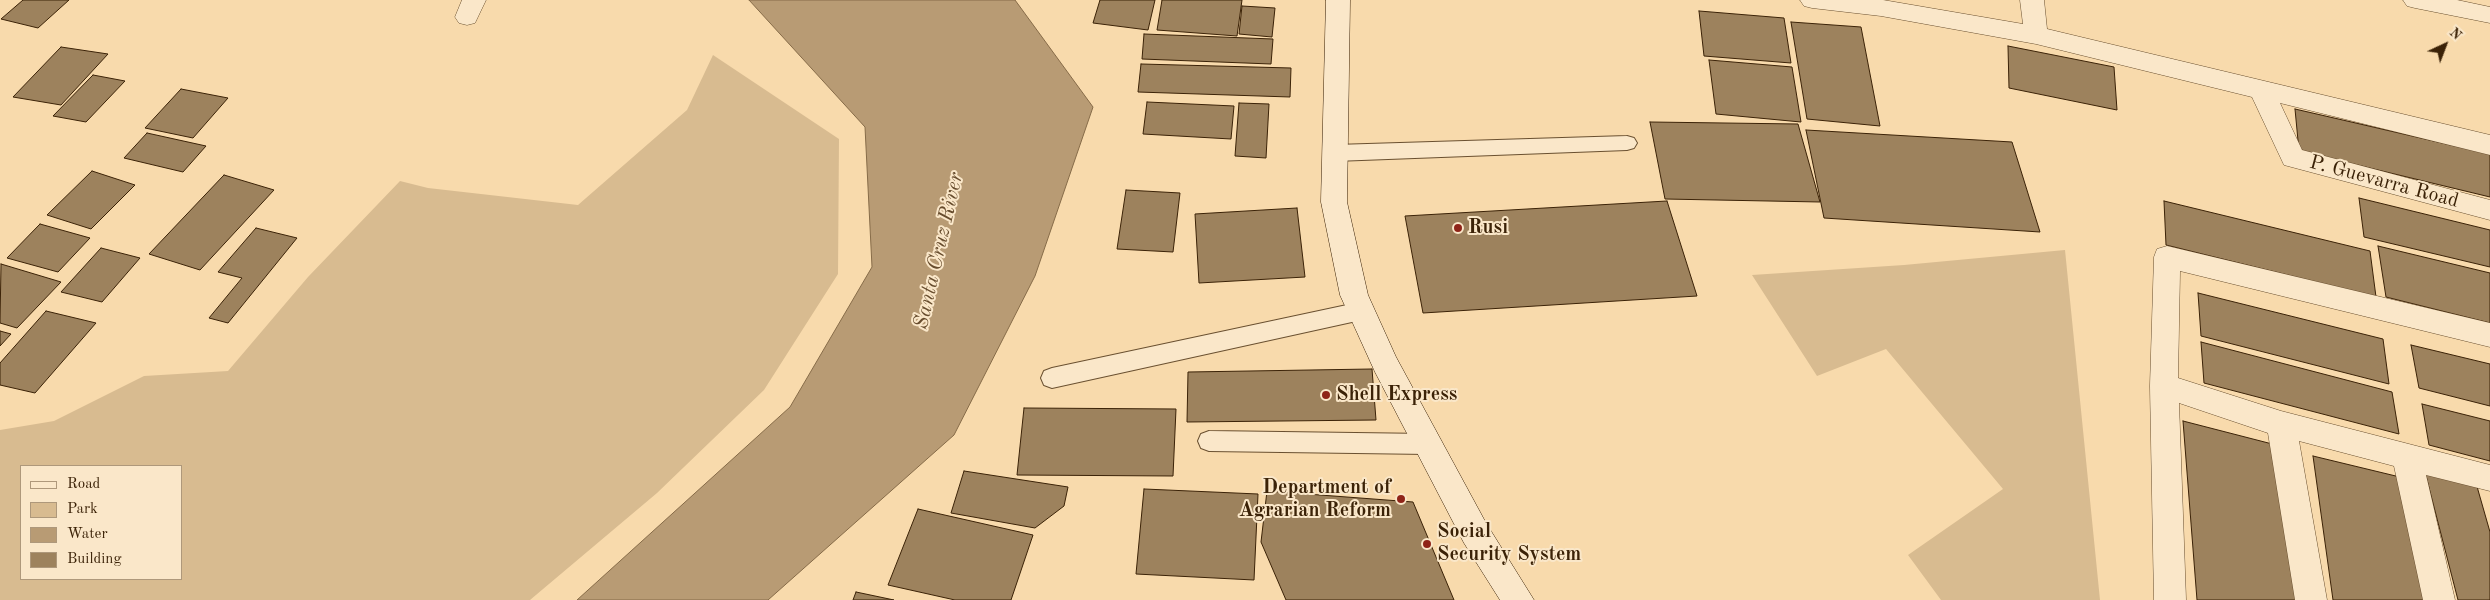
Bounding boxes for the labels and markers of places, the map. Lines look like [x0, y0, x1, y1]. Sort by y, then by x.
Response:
place label: Rusi [1468, 216, 1508, 240]
marker: Rusi [1452, 222, 1464, 234]
place label: Shell Express [1336, 383, 1457, 407]
marker: Shell Express [1320, 389, 1332, 401]
place label: Department of Agrarian Reform [1239, 476, 1391, 523]
marker: Department of Agrarian Reform [1395, 493, 1407, 505]
place label: Social Security System [1437, 520, 1581, 567]
marker: Social Security System [1421, 538, 1433, 550]

